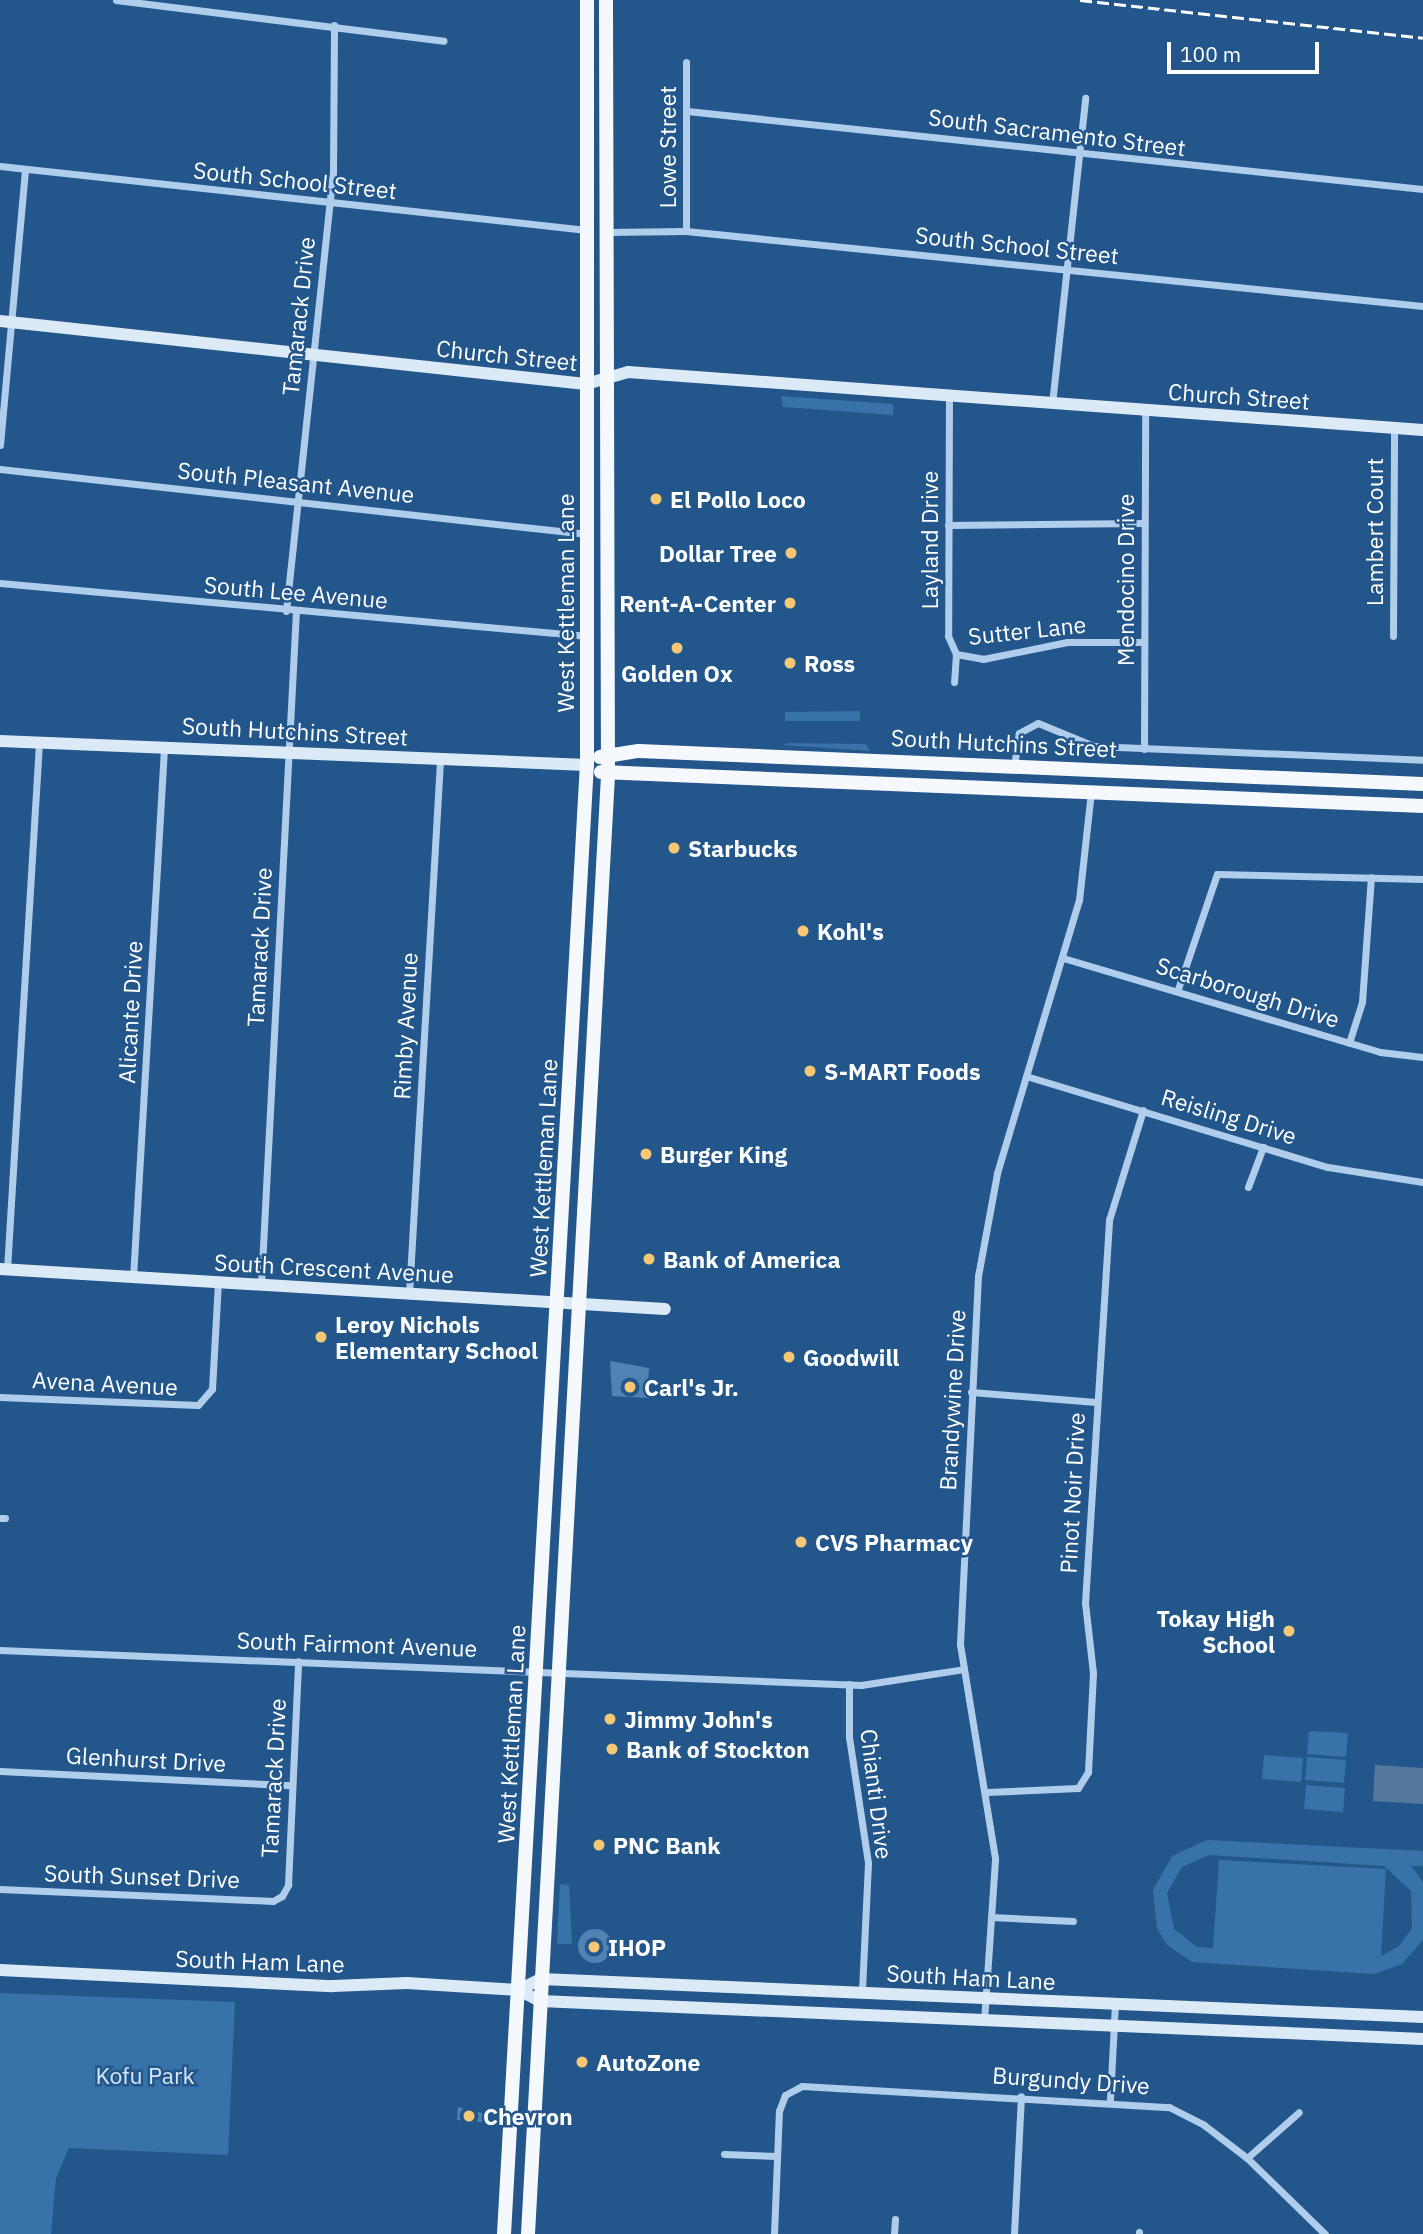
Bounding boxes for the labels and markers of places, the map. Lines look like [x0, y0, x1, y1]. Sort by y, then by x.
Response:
place label: El Pollo Loco [670, 485, 806, 513]
marker: El Pollo Loco [648, 491, 664, 507]
place label: Dollar Tree [659, 539, 777, 567]
marker: Dollar Tree [783, 545, 799, 561]
place label: Rent-A-Center [619, 589, 776, 617]
marker: Rent-A-Center [782, 595, 798, 611]
marker: Golden Ox [669, 640, 685, 656]
place label: Ross [804, 649, 855, 677]
marker: Ross [782, 655, 798, 671]
place label: Golden Ox [621, 659, 733, 687]
place label: Starbucks [688, 834, 798, 862]
marker: Starbucks [666, 840, 682, 856]
place label: Kohl's [817, 917, 884, 945]
marker: Kohl's [795, 923, 811, 939]
place label: S-MART Foods [824, 1057, 981, 1085]
marker: S-MART Foods [802, 1063, 818, 1079]
place label: Burger King [660, 1140, 787, 1168]
marker: Burger King [638, 1146, 654, 1162]
place label: Bank of America [663, 1245, 840, 1273]
marker: Bank of America [641, 1251, 657, 1267]
place label: Leroy Nichols Elementary School [335, 1310, 538, 1364]
marker: Leroy Nichols Elementary School [313, 1329, 329, 1345]
place label: Goodwill [803, 1343, 899, 1371]
marker: Goodwill [781, 1349, 797, 1365]
place label: Carl's Jr. [644, 1373, 739, 1401]
marker: Carl's Jr. [622, 1379, 638, 1395]
place label: CVS Pharmacy [815, 1528, 973, 1556]
marker: CVS Pharmacy [793, 1534, 809, 1550]
place label: Tokay High School [1157, 1604, 1275, 1658]
marker: Tokay High School [1281, 1623, 1297, 1639]
place label: Jimmy John's [624, 1705, 773, 1733]
marker: Jimmy John's [602, 1711, 618, 1727]
place label: Bank of Stockton [626, 1735, 810, 1763]
marker: Bank of Stockton [604, 1741, 620, 1757]
place label: PNC Bank [613, 1831, 721, 1859]
marker: PNC Bank [591, 1837, 607, 1853]
place label: IHOP [608, 1933, 666, 1961]
marker: IHOP [586, 1939, 602, 1955]
place label: AutoZone [596, 2048, 700, 2076]
marker: AutoZone [574, 2054, 590, 2070]
place label: Chevron [483, 2102, 573, 2130]
marker: Chevron [461, 2108, 477, 2124]

